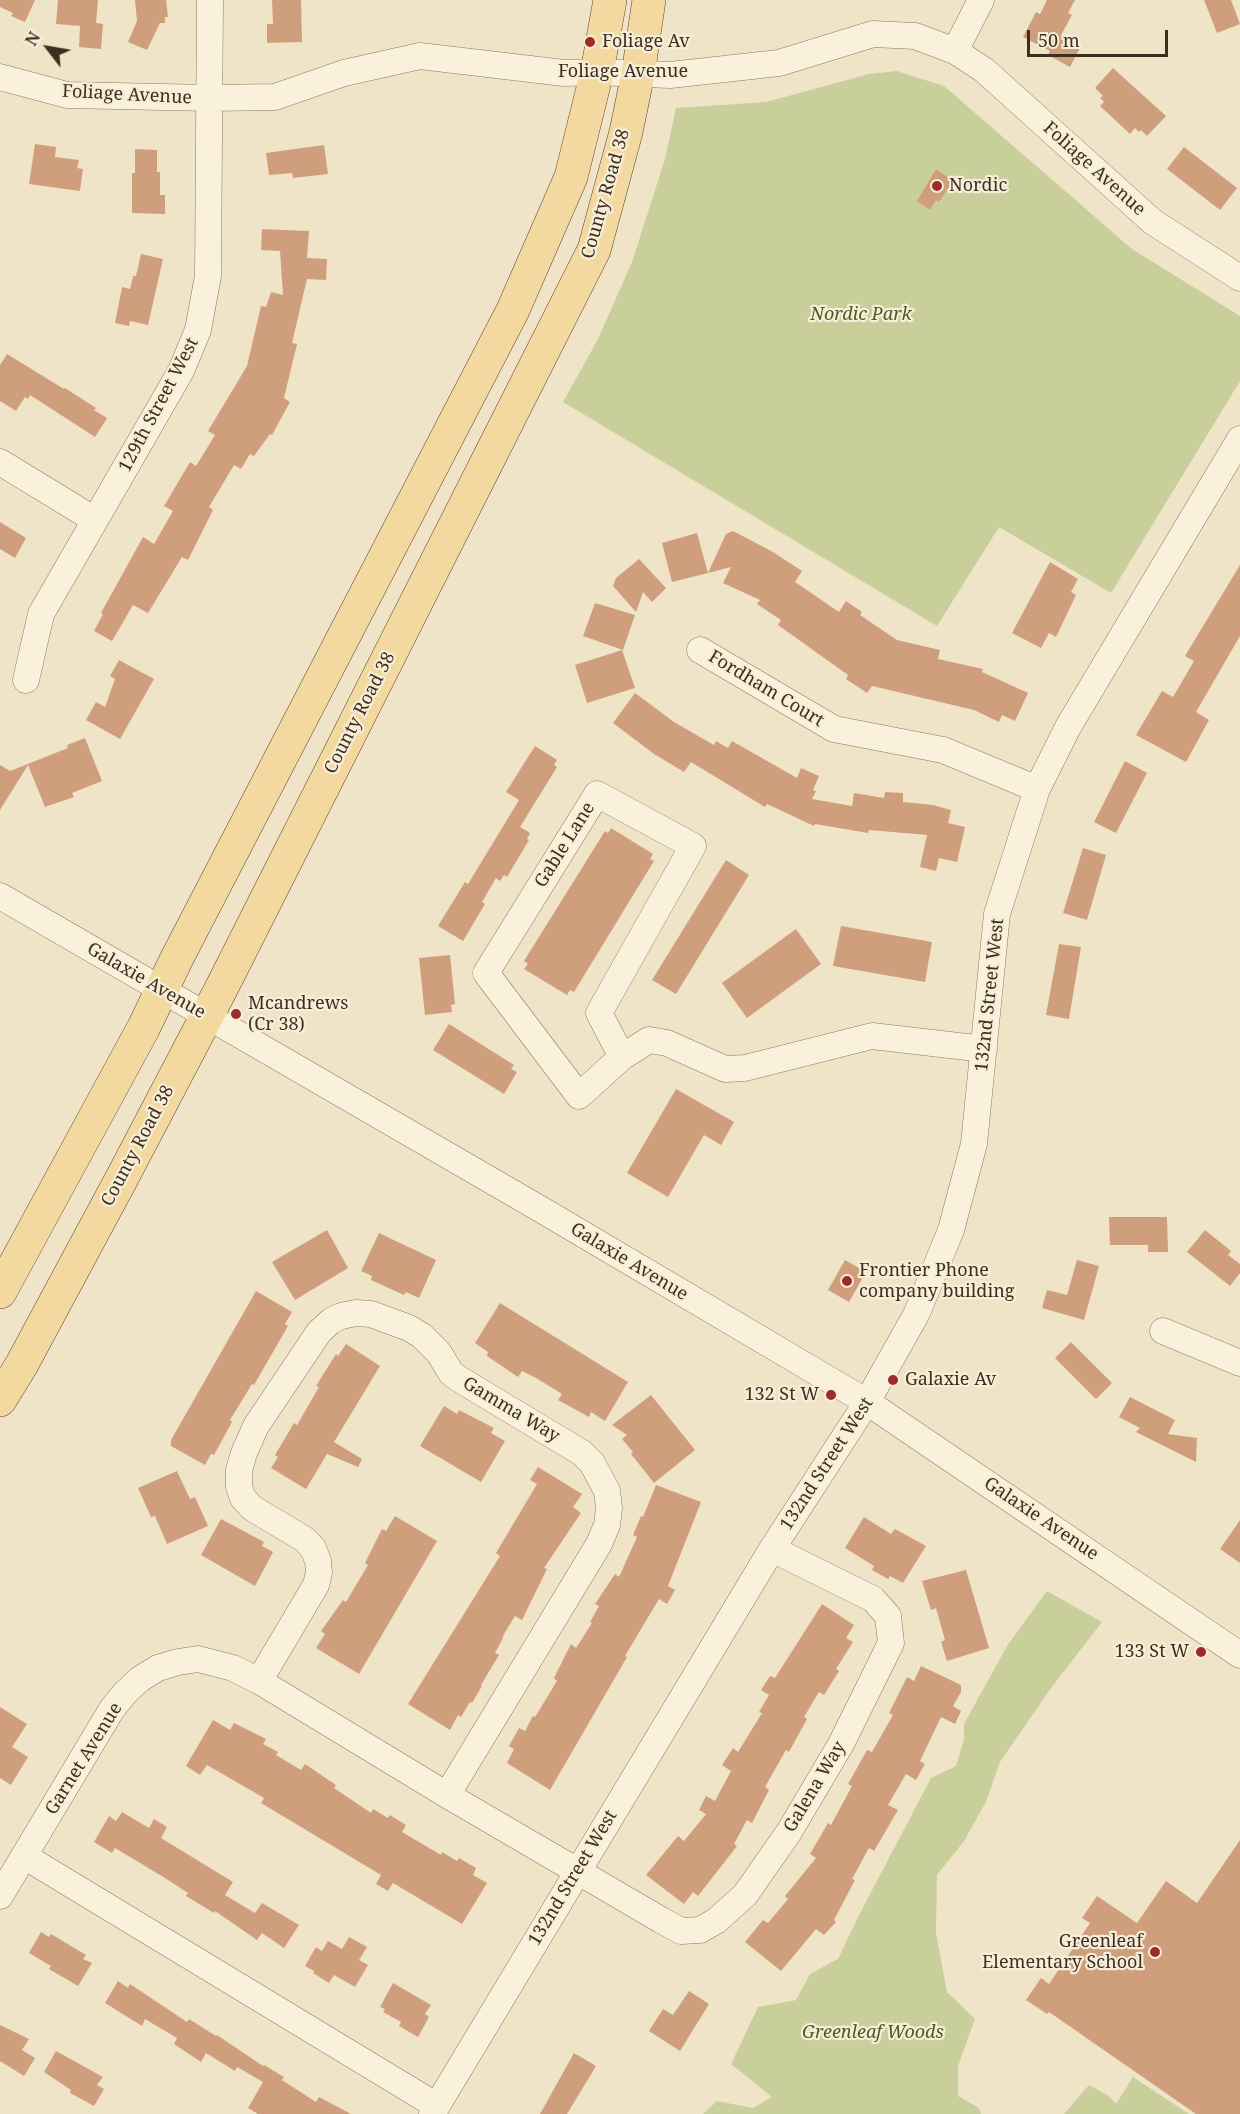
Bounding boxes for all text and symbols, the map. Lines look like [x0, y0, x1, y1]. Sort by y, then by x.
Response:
north arrow [18, 18, 78, 78]
scale bar [1030, 18, 1171, 56]
text: N [20, 28, 45, 50]
text: 50 m [1038, 28, 1080, 52]
place label: Foliage Av [602, 31, 690, 53]
marker: Foliage Av [583, 35, 597, 49]
street label: Foliage Avenue [558, 61, 688, 83]
street label: Foliage Avenue [61, 81, 193, 109]
street label: Foliage Avenue [1038, 117, 1150, 221]
street label: County Road 38 [577, 127, 635, 261]
place label: Nordic [949, 175, 1007, 197]
marker: Nordic [930, 179, 944, 193]
park label: Nordic Park [810, 304, 912, 326]
street label: 129th Street West [114, 334, 204, 476]
street label: Fordham Court [704, 646, 828, 732]
street label: County Road 38 [320, 648, 400, 778]
street label: Gable Lane [530, 798, 600, 892]
street label: 132nd Street West [971, 917, 1009, 1073]
street label: Galaxie Avenue [83, 938, 209, 1024]
place label: Mcandrews (Cr 38) [248, 993, 348, 1036]
marker: Mcandrews (Cr 38) [229, 1007, 243, 1021]
street label: County Road 38 [97, 1082, 179, 1210]
street label: Galaxie Avenue [566, 1218, 692, 1306]
place label: Frontier Phone company building [859, 1260, 1014, 1302]
marker: Frontier Phone company building [840, 1274, 854, 1288]
place label: Galaxie Av [905, 1369, 996, 1391]
street label: Gamma Way [459, 1373, 563, 1447]
marker: Galaxie Av [886, 1373, 900, 1387]
place label: 132 St W [744, 1384, 819, 1406]
marker: 132 St W [824, 1388, 838, 1402]
street label: 132nd Street West [776, 1393, 878, 1535]
street label: Galaxie Avenue [980, 1473, 1102, 1565]
place label: 133 St W [1114, 1641, 1189, 1663]
marker: 133 St W [1194, 1645, 1208, 1659]
street label: Garnet Avenue [41, 1699, 127, 1819]
street label: Galena Way [779, 1738, 851, 1836]
street label: 132nd Street West [524, 1806, 622, 1950]
place label: Greenleaf Elementary School [982, 1931, 1143, 1974]
marker: Greenleaf Elementary School [1148, 1945, 1162, 1959]
park label: Greenleaf Woods [802, 2022, 944, 2044]

